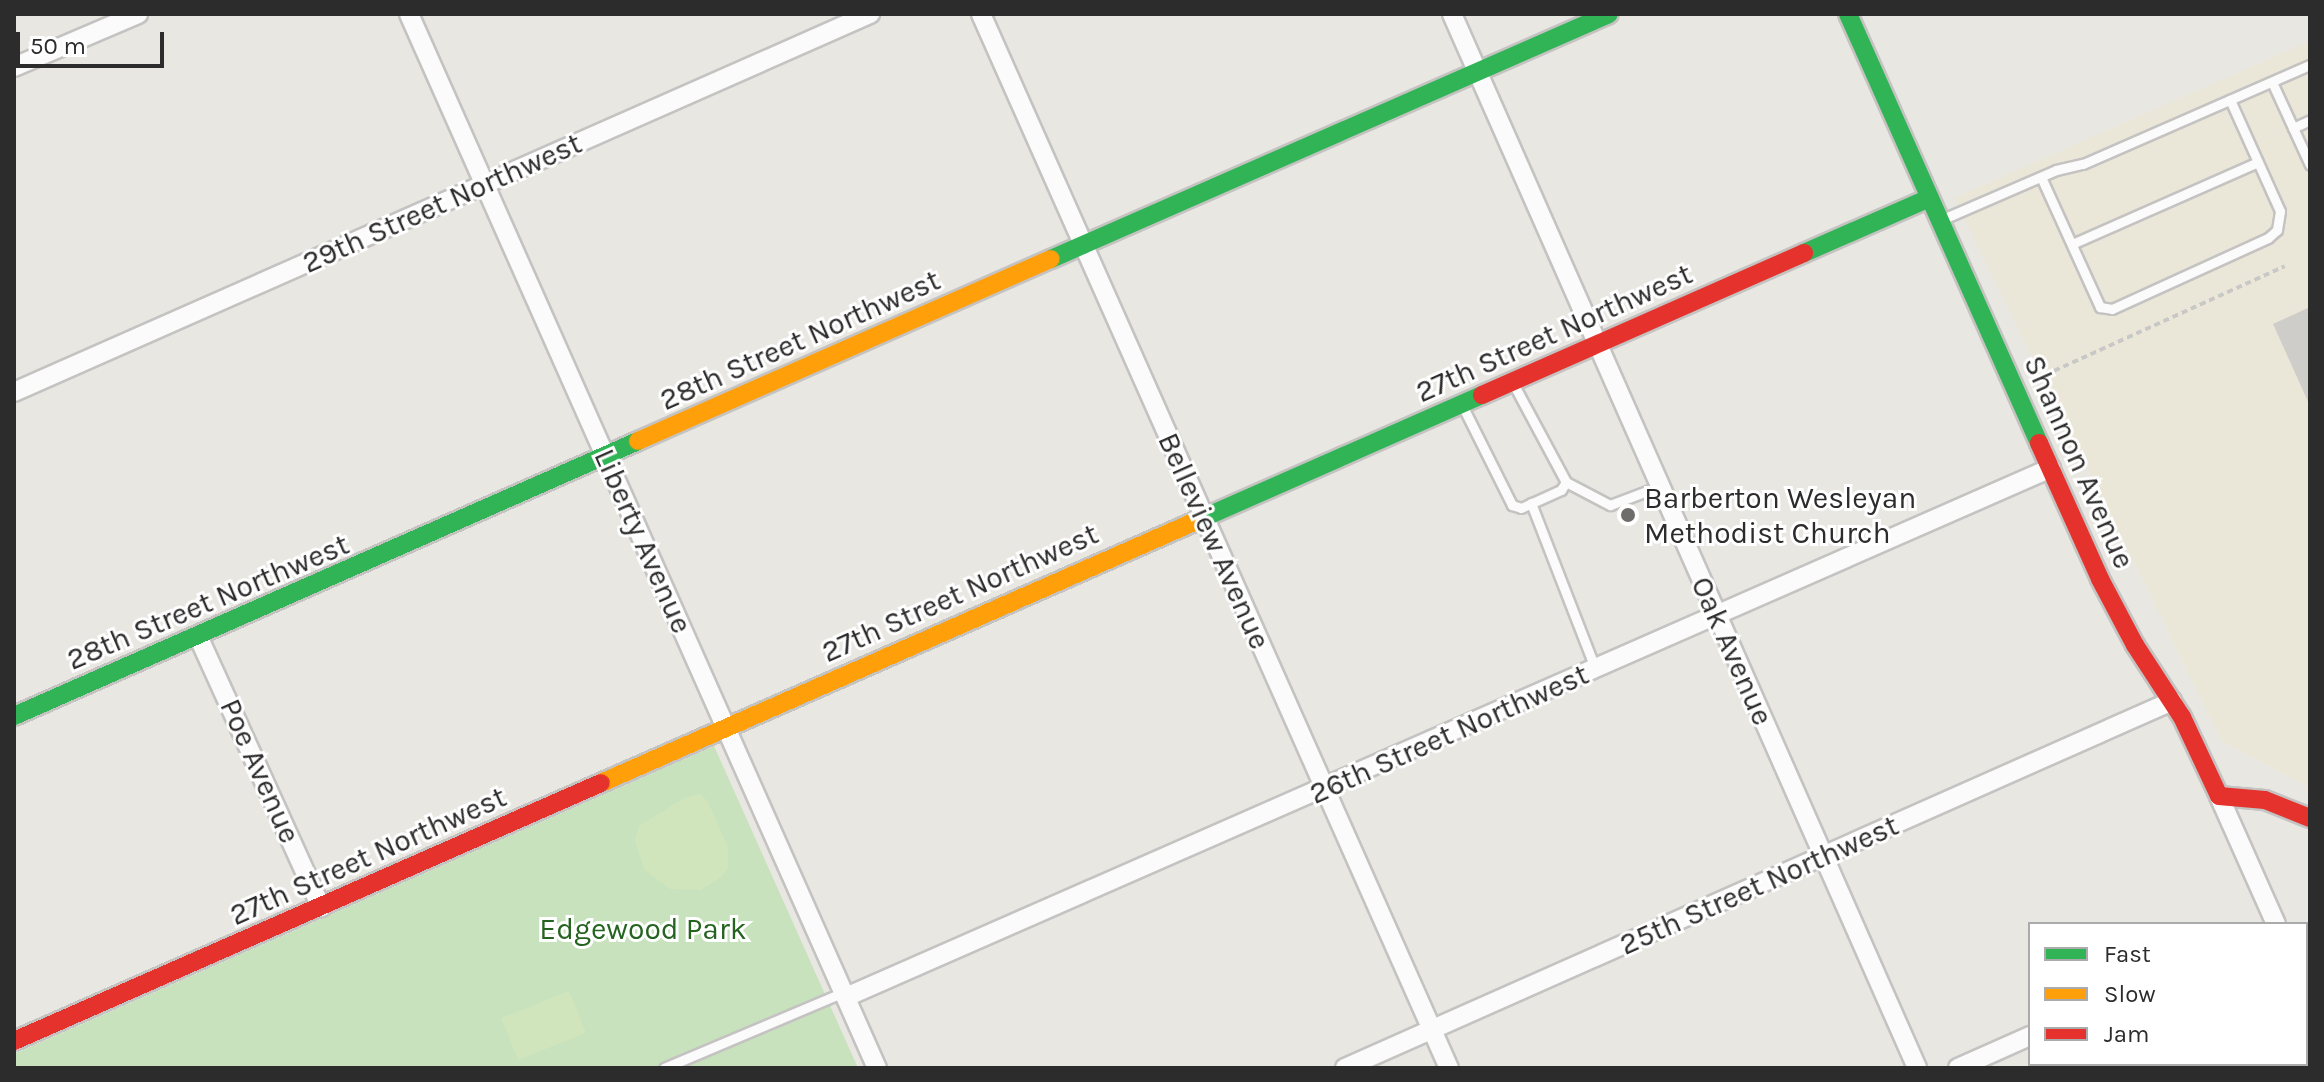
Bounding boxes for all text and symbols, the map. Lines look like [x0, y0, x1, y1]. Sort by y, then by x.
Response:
scale bar [20, 16, 168, 66]
text: 50 m [30, 32, 86, 60]
street label: 29th Street Northwest [297, 125, 587, 281]
street label: 27th Street Northwest [1410, 256, 1698, 410]
street label: 28th Street Northwest [654, 262, 946, 418]
street label: Shannon Avenue [2016, 350, 2142, 574]
street label: Belleview Avenue [1150, 427, 1278, 655]
street label: Liberty Avenue [586, 443, 700, 639]
place label: Barberton Wesleyan Methodist Church [1644, 480, 1916, 550]
marker: Barberton Wesleyan Methodist Church [1619, 506, 1637, 524]
street label: 27th Street Northwest [816, 516, 1104, 670]
street label: 28th Street Northwest [61, 526, 355, 678]
street label: Oak Avenue [1683, 571, 1781, 731]
street label: 26th Street Northwest [1304, 656, 1594, 812]
street label: Poe Avenue [212, 693, 308, 849]
street label: 27th Street Northwest [224, 779, 512, 933]
street label: 25th Street Northwest [1614, 807, 1904, 963]
park label: Edgewood Park [539, 911, 747, 947]
legend [2028, 922, 2308, 1066]
text: Fast [2104, 940, 2151, 968]
text: Slow [2104, 980, 2156, 1008]
text: Jam [2104, 1020, 2149, 1048]

